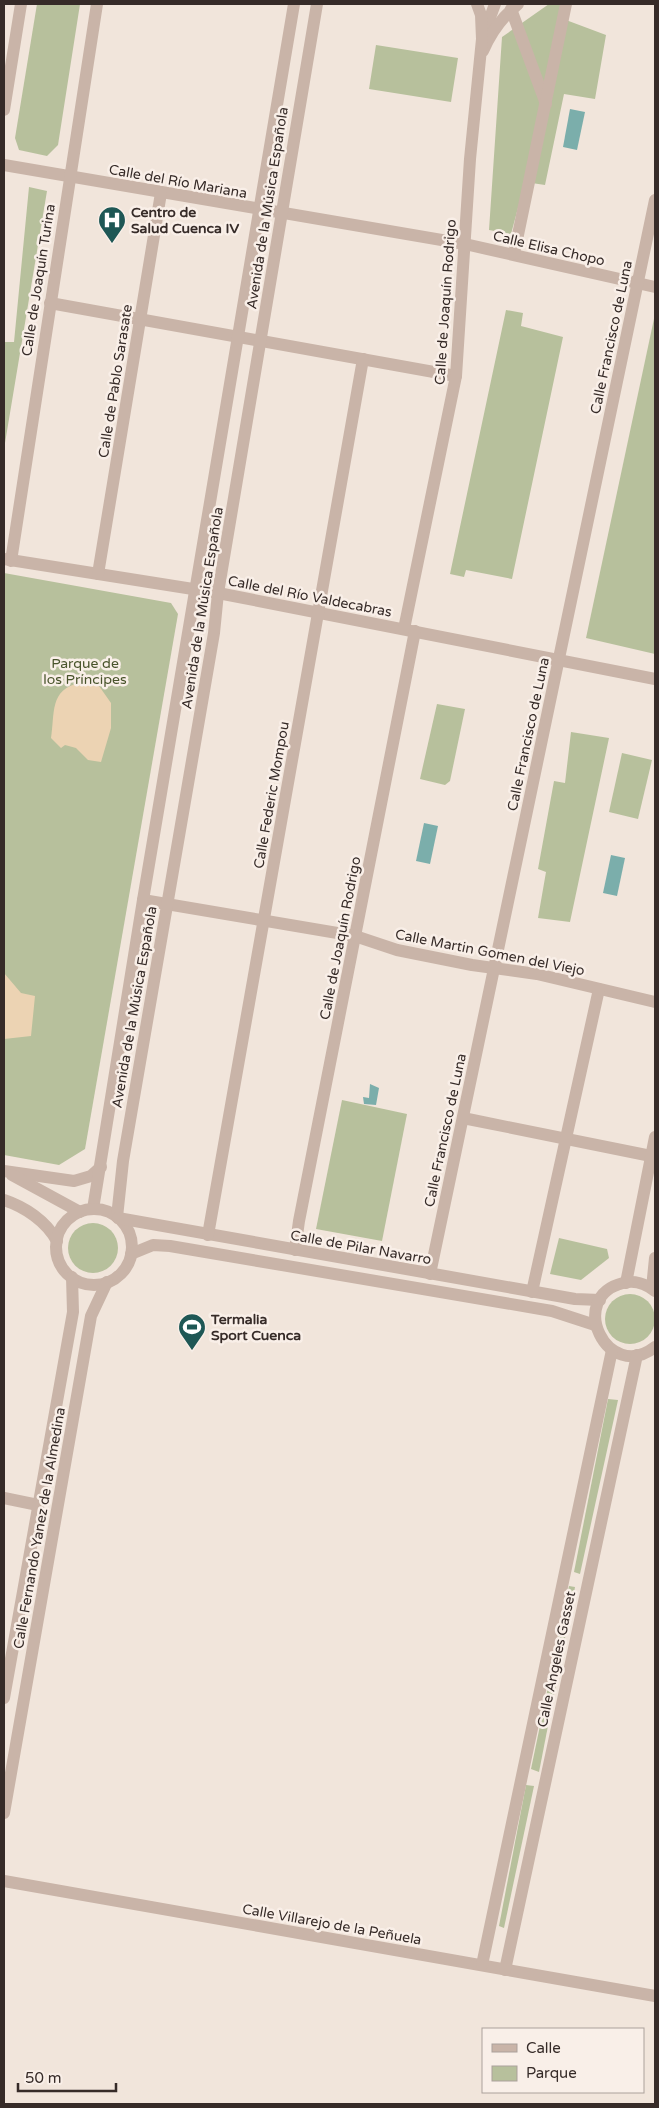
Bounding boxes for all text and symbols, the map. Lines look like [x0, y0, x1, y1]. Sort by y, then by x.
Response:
street label: Avenida de la Música Española [243, 106, 292, 310]
street label: Calle del Río Mariana [107, 161, 248, 202]
street label: Calle de Joaquín Turina [18, 203, 59, 357]
place label: Centro de Salud Cuenca IV [131, 204, 239, 237]
hospital icon: Centro de Salud Cuenca IV [97, 205, 127, 244]
street label: Calle de Joaquín Rodrigo [431, 219, 460, 385]
street label: Calle Elisa Chopo [491, 227, 607, 270]
street label: Calle Francisco de Luna [587, 259, 636, 415]
street label: Calle de Pablo Sarasate [95, 303, 136, 459]
street label: Avenida de la Música Española [178, 506, 227, 710]
street label: Calle del Río Valdecabras [226, 572, 394, 621]
park label: Parque de los Príncipes [43, 655, 127, 688]
street label: Calle Francisco de Luna [504, 656, 553, 812]
street label: Calle Federic Mompou [250, 720, 293, 870]
street label: Calle de Joaquín Rodrigo [316, 855, 365, 1021]
street label: Avenida de la Música Española [108, 905, 161, 1109]
street label: Calle Martin Gomen del Viejo [394, 926, 586, 979]
street label: Calle Francisco de Luna [421, 1052, 470, 1208]
street label: Calle de Pilar Navarro [289, 1227, 433, 1268]
place label: Termalia Sport Cuenca [210, 1311, 301, 1344]
sports icon: Termalia Sport Cuenca [177, 1312, 207, 1351]
street label: Calle Fernando Yanez de la Almedina [10, 1406, 69, 1650]
street label: Calle Angeles Gasset [534, 1589, 579, 1729]
street label: Calle Villarejo de la Peñuela [241, 1900, 423, 1949]
legend [482, 2028, 644, 2093]
text: Calle [526, 2039, 561, 2057]
scale bar [18, 2060, 115, 2092]
text: Parque [526, 2064, 577, 2082]
text: 50 m [25, 2069, 62, 2087]

